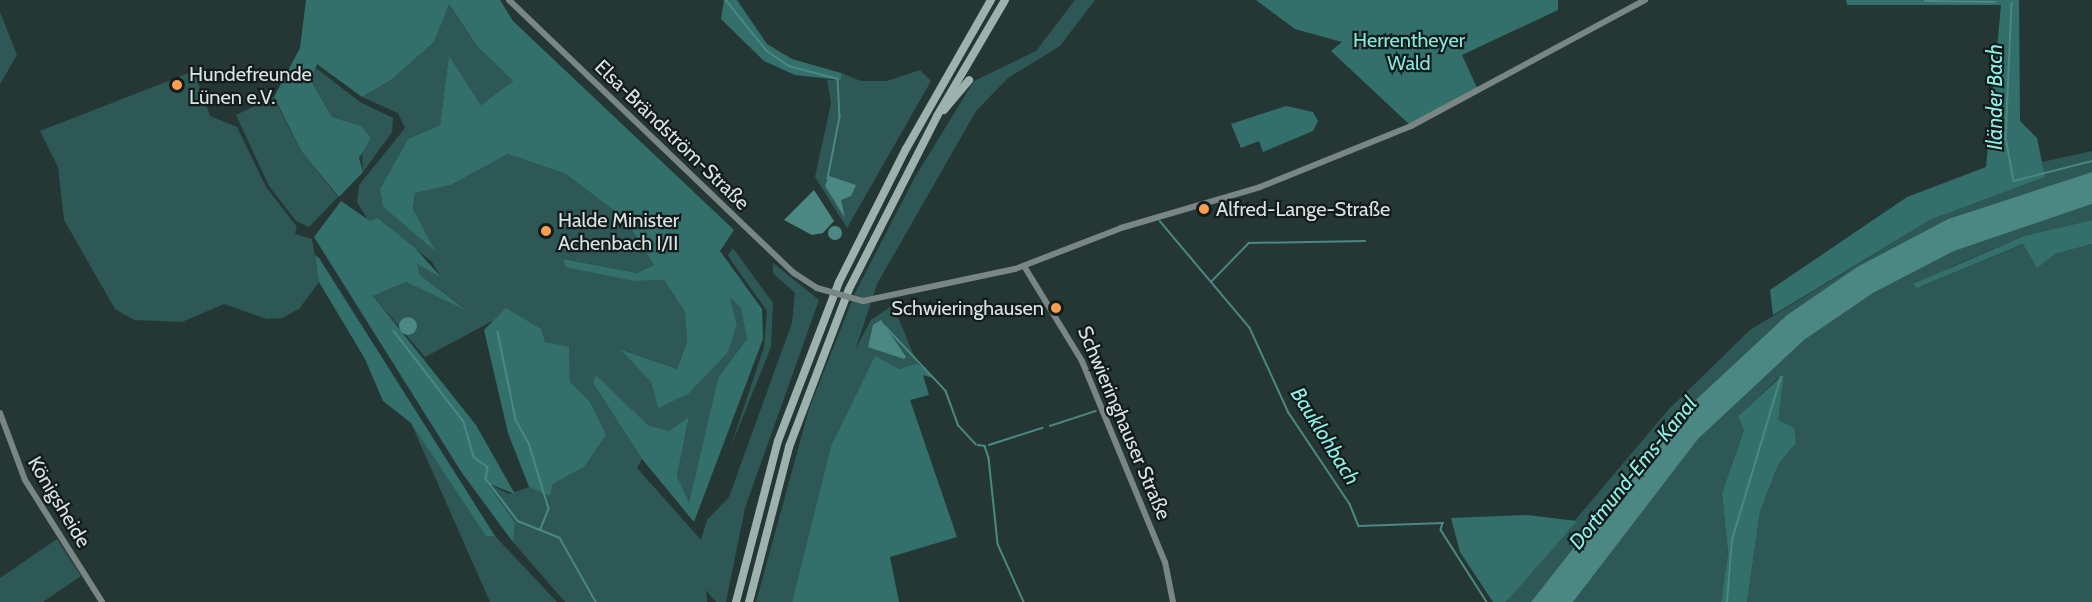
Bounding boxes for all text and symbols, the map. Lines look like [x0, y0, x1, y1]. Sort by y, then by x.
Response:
park label: Herrentheyer Wald [1353, 28, 1465, 75]
water label: Iländer Bach [1982, 44, 2008, 150]
street label: Elsa-Brändström-Straße [590, 55, 754, 215]
place label: Hundefreunde Lünen e.V. [189, 62, 312, 109]
marker: Hundefreunde Lünen e.V. [170, 78, 184, 92]
place label: Alfred-Lange-Straße [1216, 197, 1390, 221]
marker: Alfred-Lange-Straße [1197, 202, 1211, 216]
place label: Halde Minister Achenbach I/II [558, 208, 679, 255]
marker: Halde Minister Achenbach I/II [539, 224, 553, 238]
place label: Schwieringhausen [891, 296, 1044, 320]
marker: Schwieringhausen [1049, 301, 1063, 315]
street label: Schwieringhauser Straße [1072, 323, 1176, 523]
water label: Bauklohbach [1285, 383, 1365, 489]
water label: Dortmund-Ems-Kanal [1564, 392, 1702, 554]
street label: Königsheide [22, 452, 96, 552]

